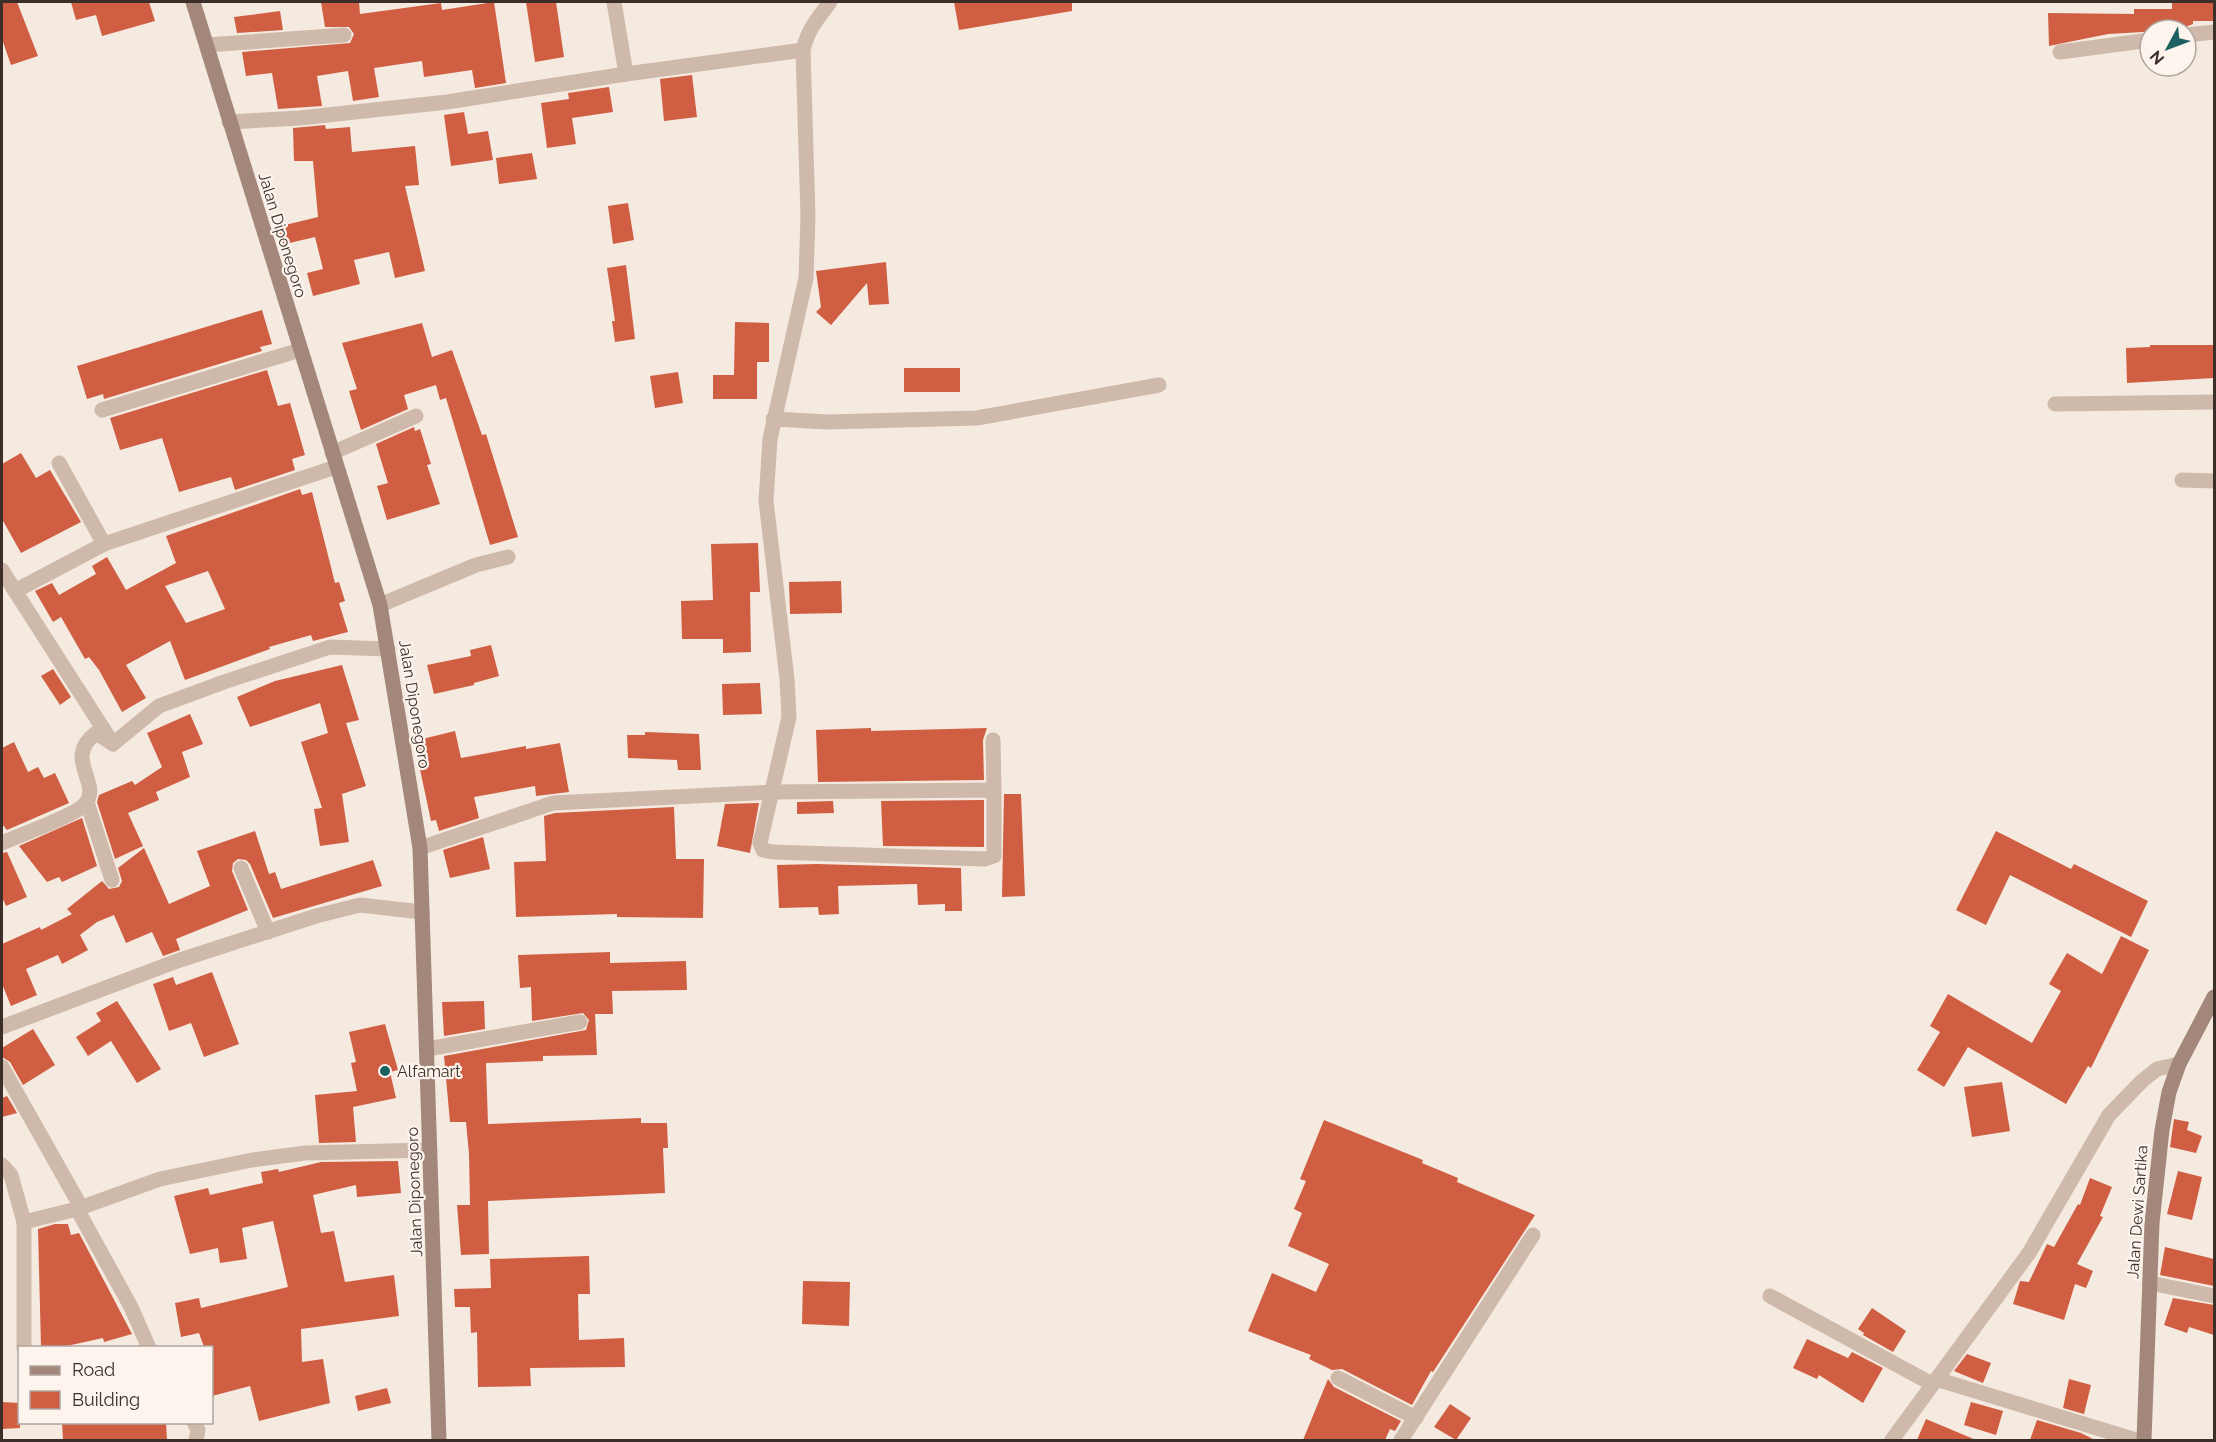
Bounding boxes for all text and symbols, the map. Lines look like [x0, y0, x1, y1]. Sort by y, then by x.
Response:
north arrow [2138, 18, 2198, 78]
text: N [2146, 47, 2168, 68]
street label: Jalan Diponegoro [254, 170, 311, 300]
street label: Jalan Diponegoro [395, 638, 434, 770]
place label: Alfamart [397, 1062, 461, 1081]
marker: Alfamart [378, 1064, 392, 1078]
street label: Jalan Diponegoro [403, 1127, 426, 1257]
street label: Jalan Dewi Sartika [2123, 1145, 2152, 1280]
legend [18, 1346, 213, 1424]
text: Road [72, 1359, 115, 1380]
text: Building [72, 1389, 140, 1410]

